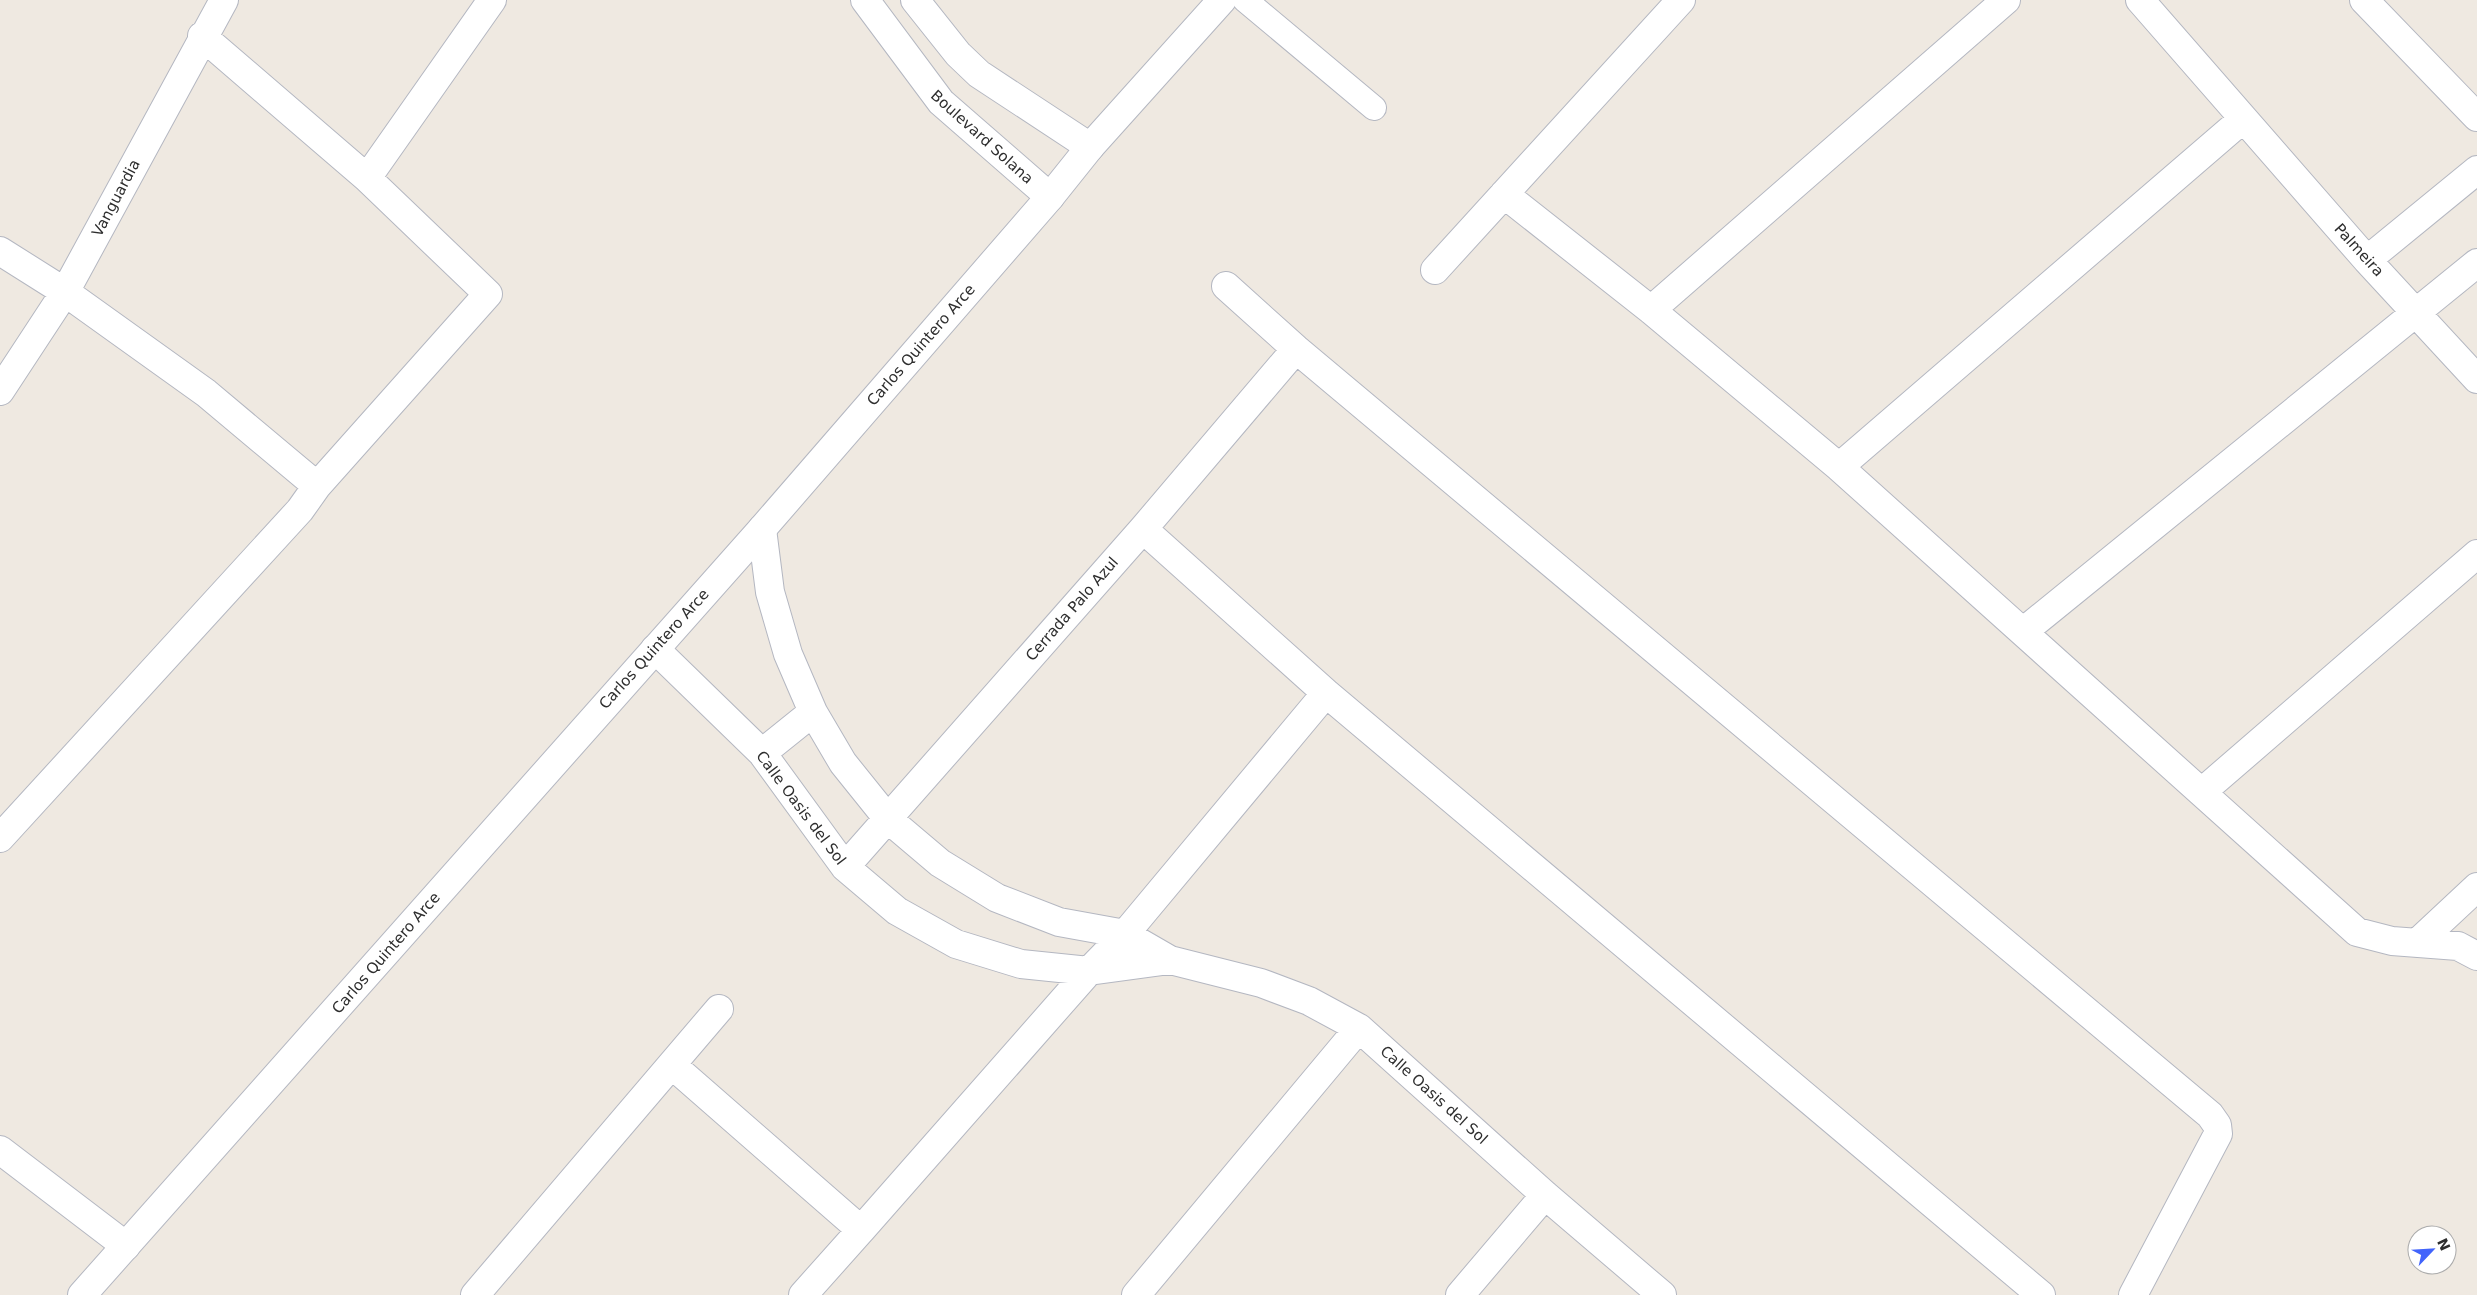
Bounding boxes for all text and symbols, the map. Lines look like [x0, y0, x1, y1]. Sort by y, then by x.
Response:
street label: Boulevard Solana [927, 86, 1037, 188]
street label: Vanguardia [88, 156, 144, 240]
street label: Palmeira [2331, 220, 2387, 280]
street label: Carlos Quintero Arce [863, 281, 979, 409]
street label: Cerrada Palo Azul [1022, 553, 1122, 665]
street label: Carlos Quintero Arce [595, 585, 713, 713]
street label: Calle Oasis del Sol [752, 747, 850, 869]
street label: Carlos Quintero Arce [328, 889, 444, 1017]
street label: Calle Oasis del Sol [1377, 1042, 1491, 1148]
north arrow [2407, 1225, 2457, 1275]
text: N [2434, 1236, 2454, 1253]

